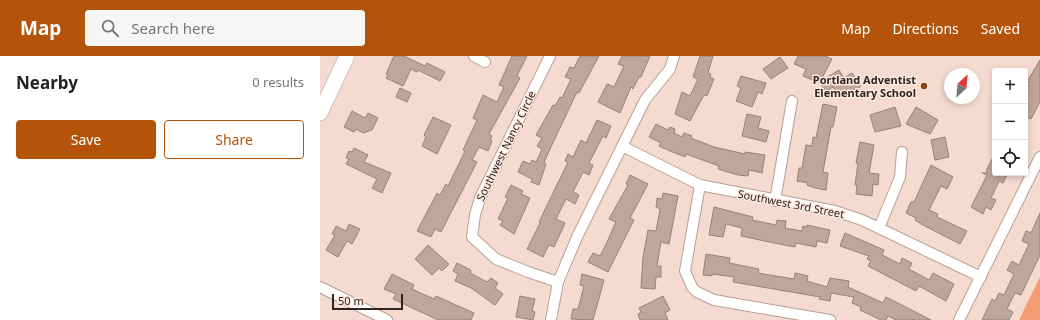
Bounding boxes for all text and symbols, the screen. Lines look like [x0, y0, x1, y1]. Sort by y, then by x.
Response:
search box [85, 10, 365, 46]
text: Map [20, 15, 61, 41]
icon: search [99, 17, 121, 39]
text: Search here [131, 18, 215, 38]
text: Map [841, 19, 870, 38]
text: Directions [892, 19, 959, 38]
text: Saved [981, 19, 1020, 38]
north arrow [944, 68, 980, 104]
map controls [992, 68, 1028, 176]
button: + [992, 68, 1028, 104]
text: Nearby [16, 71, 78, 94]
place label: Portland Adventist Elementary School [813, 72, 916, 100]
text: 0 results [252, 73, 304, 91]
marker: Portland Adventist Elementary School [919, 81, 929, 91]
street label: Southwest Nancy Circle [472, 88, 539, 203]
button: − [992, 104, 1028, 140]
button: Save [16, 120, 156, 159]
button: Share [164, 120, 304, 159]
button: locate [992, 140, 1028, 176]
street label: Southwest 3rd Street [737, 186, 846, 221]
scale bar [332, 292, 403, 311]
text: 50 m [338, 293, 364, 308]

